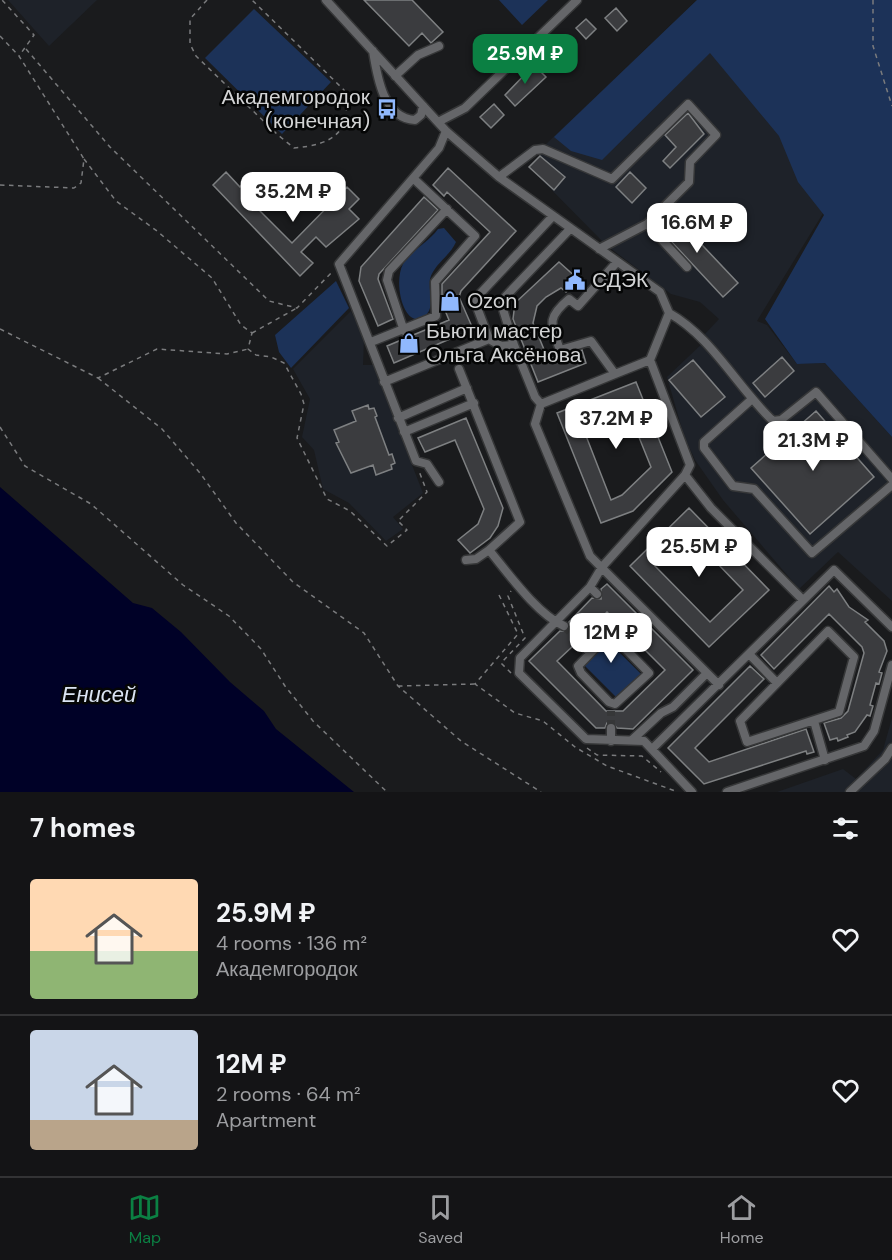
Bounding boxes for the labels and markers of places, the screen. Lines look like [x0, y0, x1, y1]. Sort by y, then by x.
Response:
pin: 25.9M ₽ [470, 34, 580, 85]
place label: Академгородок (конечная) [221, 83, 371, 135]
bus stop icon: Академгородок (конечная) [375, 97, 399, 121]
pin: 35.2M ₽ [238, 172, 348, 223]
pin: 16.6M ₽ [642, 203, 752, 254]
place label: СДЭК [592, 266, 649, 294]
public building icon: СДЭК [563, 268, 587, 292]
place label: Ozon [467, 287, 517, 315]
shop icon: Ozon [438, 289, 462, 313]
place label: Бьюти мастер Oльга Аксёнова [426, 317, 582, 369]
shop icon: Бьюти мастер Oльга Аксёнова [397, 331, 421, 355]
pin: 37.2M ₽ [561, 399, 671, 450]
pin: 21.3M ₽ [758, 421, 868, 472]
pin: 25.5M ₽ [644, 527, 754, 578]
pin: 12M ₽ [569, 613, 653, 664]

